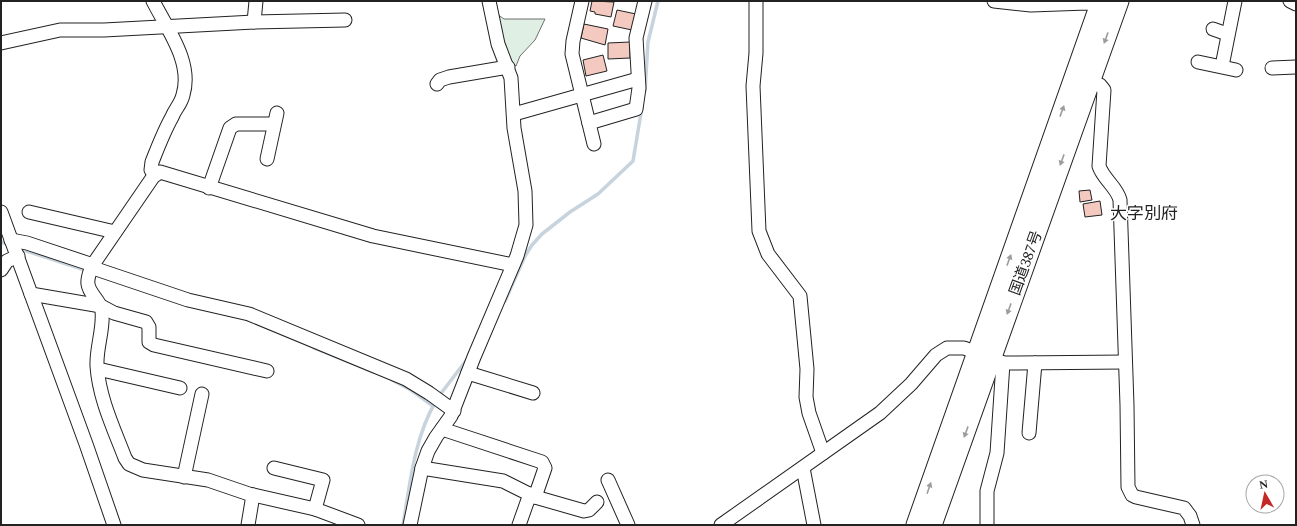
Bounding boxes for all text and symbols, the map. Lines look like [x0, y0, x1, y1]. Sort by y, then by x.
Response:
one-way arrow [1102, 32, 1108, 44]
one-way arrow [1059, 105, 1065, 117]
one-way arrow [1059, 155, 1065, 167]
district label: 大字別府 [1110, 201, 1178, 227]
street label: 国道387号 [1004, 227, 1048, 299]
one-way arrow [1006, 254, 1012, 266]
one-way arrow [1006, 303, 1012, 315]
one-way arrow [962, 426, 968, 438]
north arrow [1245, 474, 1285, 514]
text: N [1258, 476, 1269, 494]
one-way arrow [926, 482, 932, 494]

